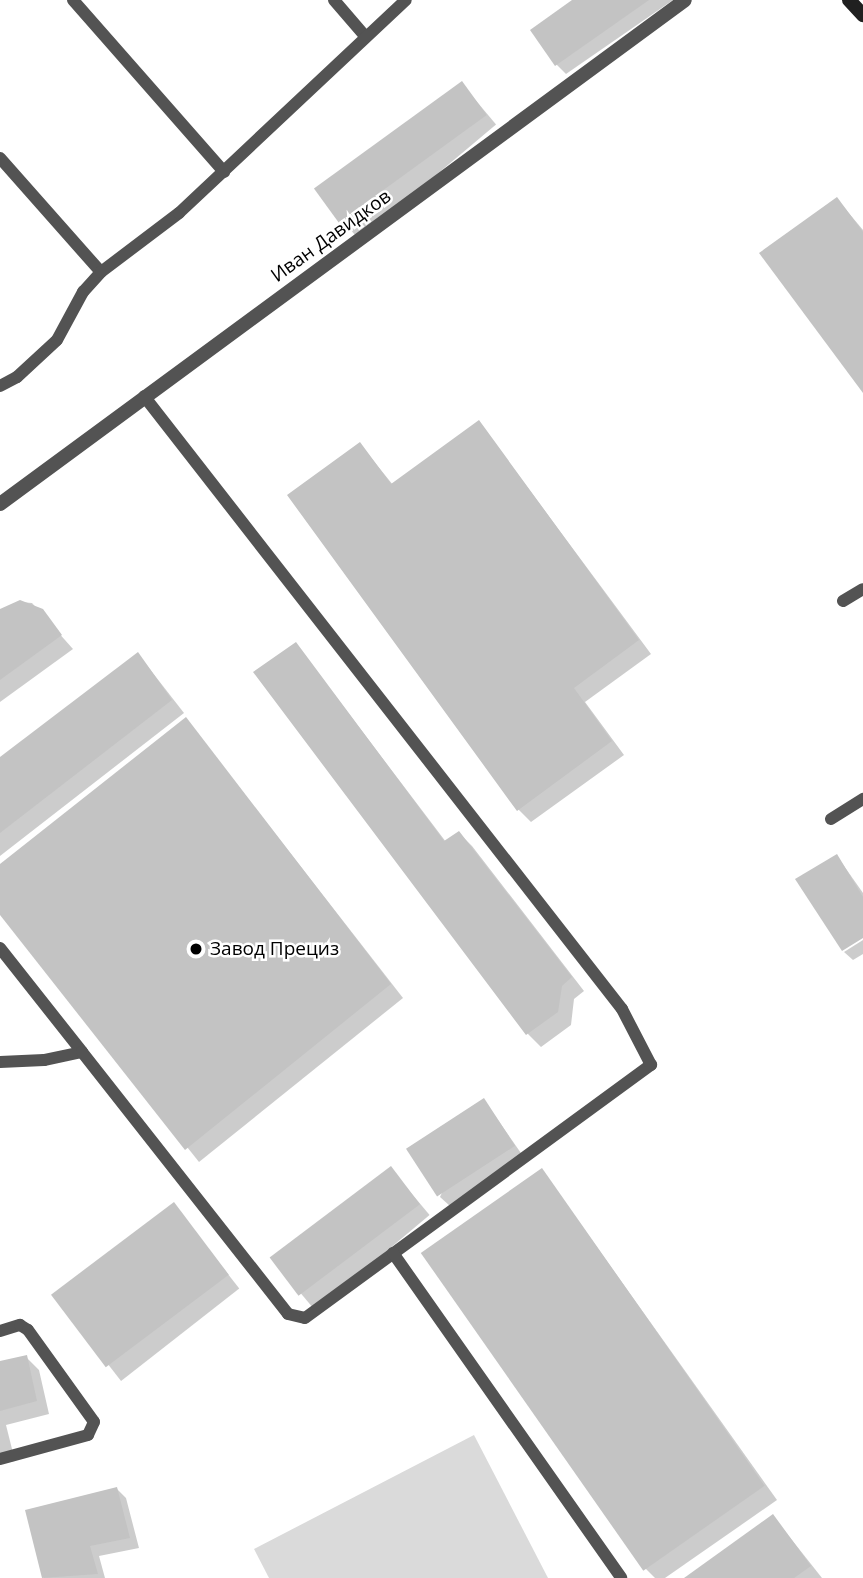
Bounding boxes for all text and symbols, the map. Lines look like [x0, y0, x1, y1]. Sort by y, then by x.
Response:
street label: Иван Давидков [267, 185, 395, 287]
place label: Завод Прециз [210, 938, 339, 960]
marker: Завод Прециз [188, 941, 204, 957]

